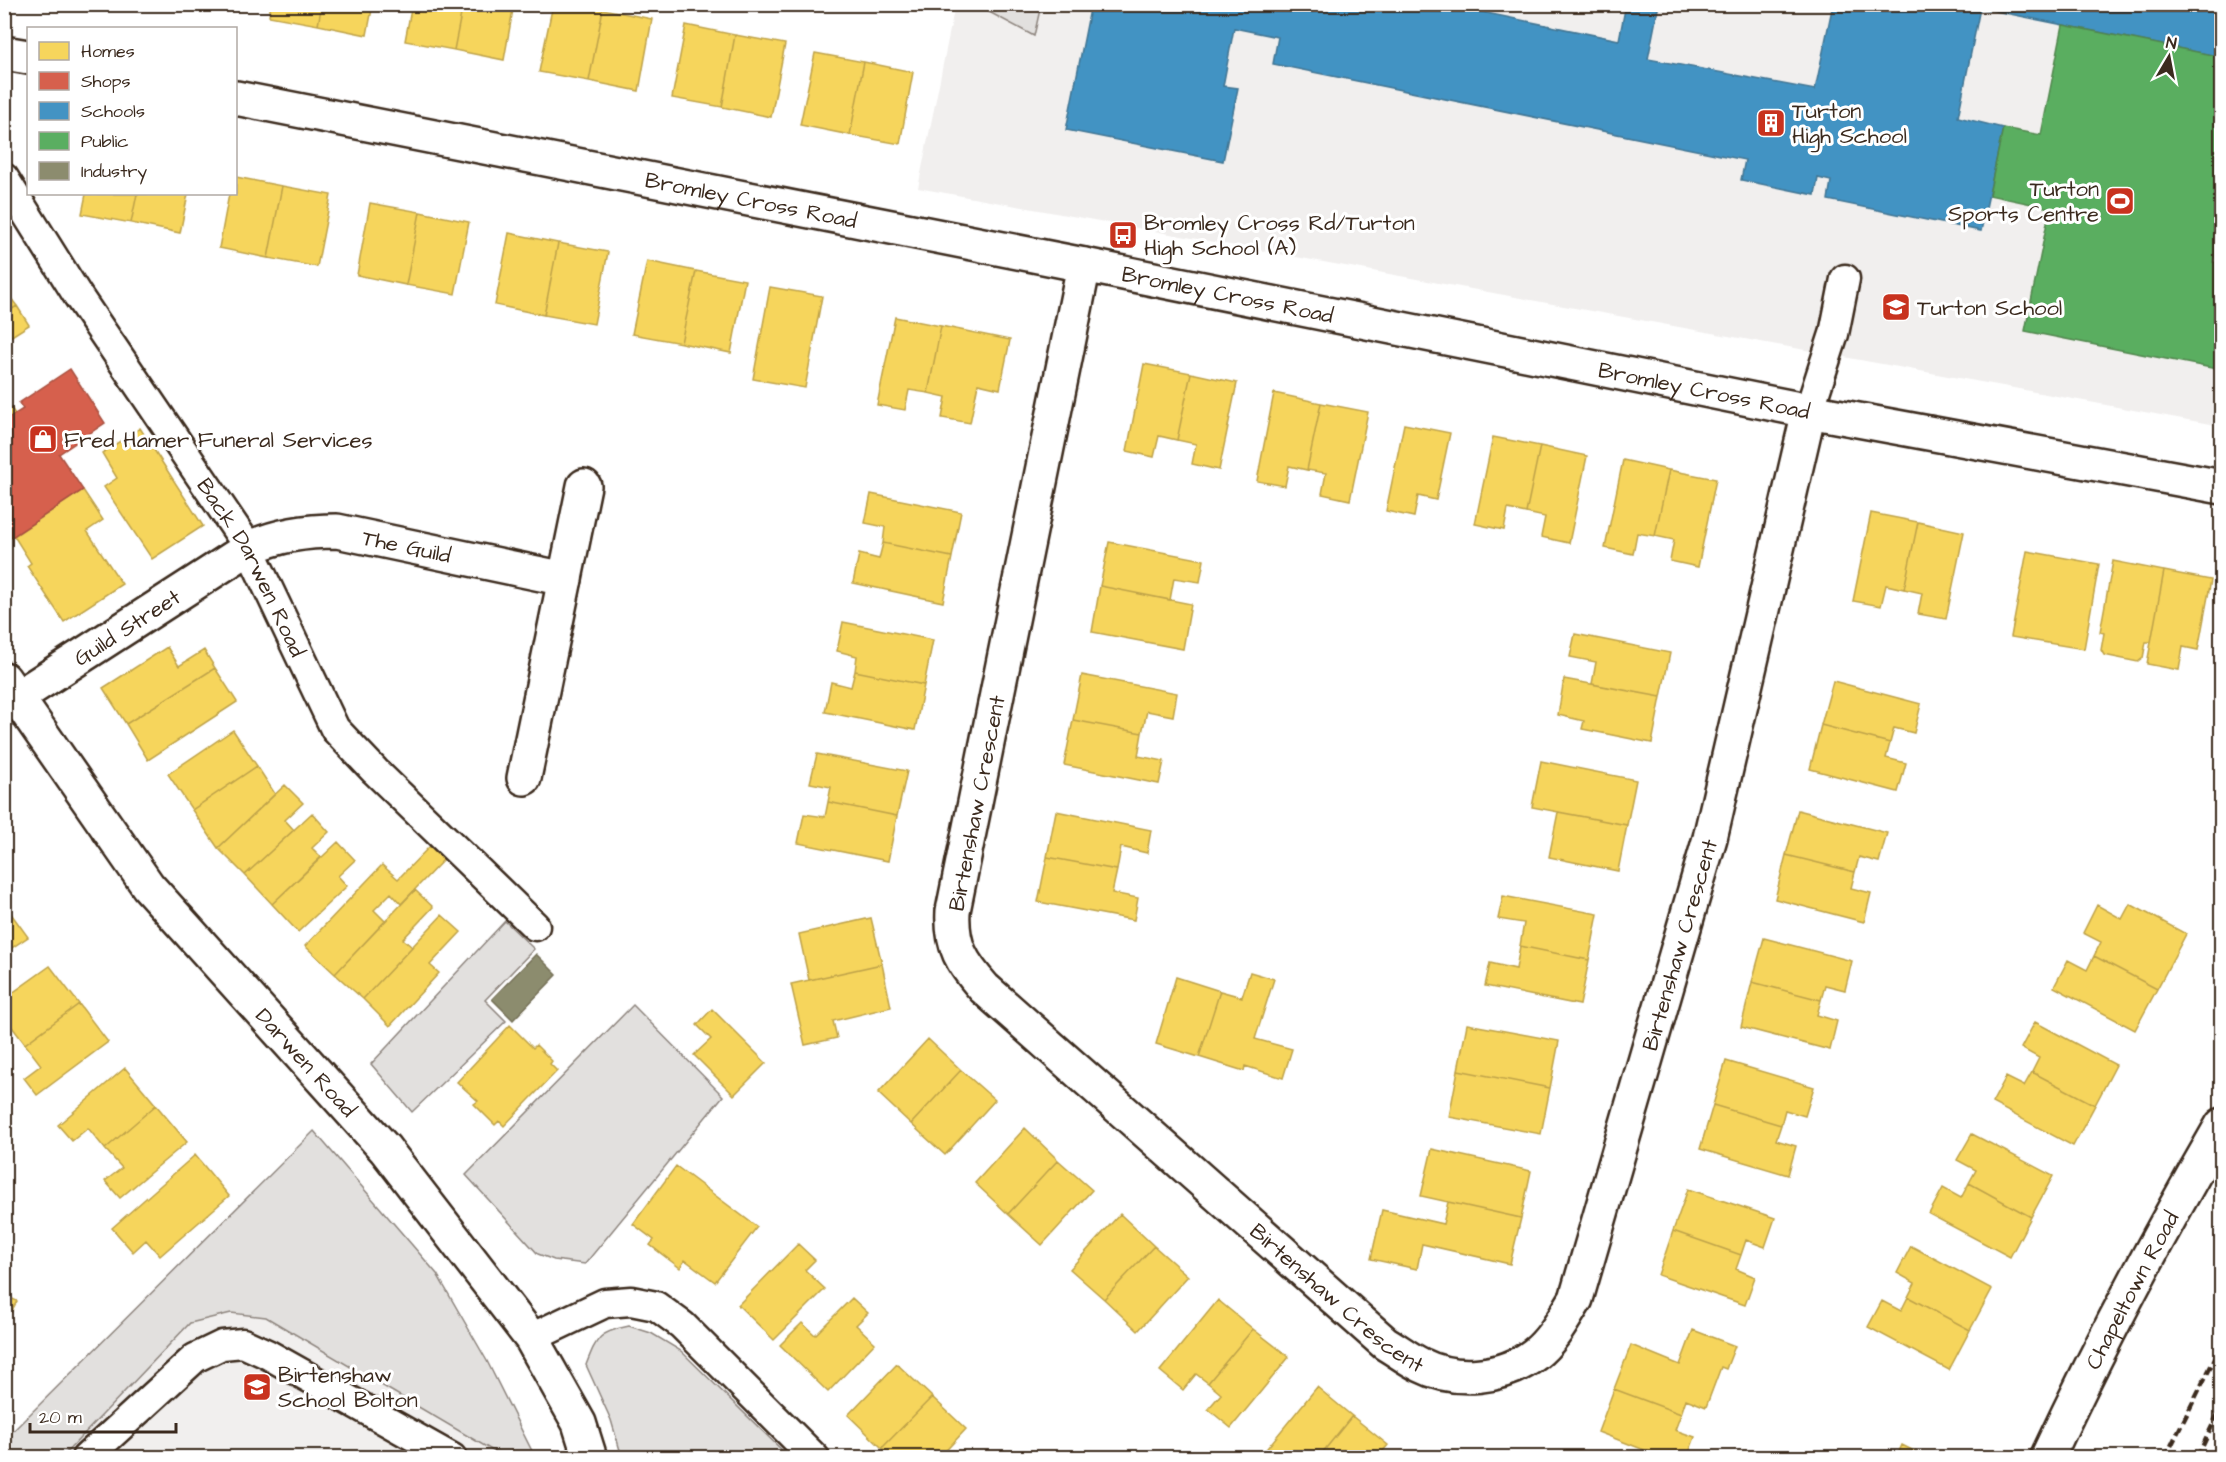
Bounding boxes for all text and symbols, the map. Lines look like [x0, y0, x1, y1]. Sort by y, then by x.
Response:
legend [27, 27, 237, 195]
north arrow [2139, 27, 2199, 87]
text: N [2165, 32, 2178, 55]
text: Homes [81, 39, 135, 64]
text: Shops [81, 69, 131, 94]
place label: Turton High School [1792, 96, 1907, 153]
text: Schools [81, 99, 145, 124]
building icon: Turton High School [1755, 107, 1787, 139]
text: Public [81, 129, 129, 154]
text: Industry [81, 159, 147, 185]
street label: Bromley Cross Road [642, 165, 859, 237]
place label: Turton Sports Centre [1948, 174, 2099, 230]
sports icon: Turton Sports Centre [2104, 185, 2136, 217]
place label: Bromley Cross Rd/Turton High School (A) [1144, 208, 1415, 265]
bus stop icon: Bromley Cross Rd/Turton High School (A) [1107, 219, 1139, 251]
street label: Bromley Cross Road [1119, 259, 1336, 332]
school or university icon: Turton School [1880, 291, 1912, 323]
place label: Turton School [1917, 293, 2062, 324]
street label: Bromley Cross Road [1595, 355, 1812, 428]
shop icon: Fred Hamer Funeral Services [27, 423, 59, 455]
place label: Fred Hamer Funeral Services [64, 425, 373, 456]
street label: Back Darwen Road [189, 472, 313, 662]
street label: The Guild [359, 523, 453, 572]
street label: Guild Street [68, 582, 187, 674]
street label: Birtenshaw Crescent [941, 693, 1014, 914]
street label: Birtenshaw Crescent [1635, 835, 1726, 1055]
street label: Darwen Road [248, 1001, 363, 1124]
street label: Chapeltown Road [2078, 1206, 2187, 1375]
street label: Birtenshaw Crescent [1243, 1216, 1429, 1381]
place label: Birtenshaw School Bolton [278, 1360, 418, 1416]
school or university icon: Birtenshaw School Bolton [241, 1371, 273, 1403]
scale bar [30, 1396, 176, 1434]
text: 20 m [39, 1405, 82, 1430]

